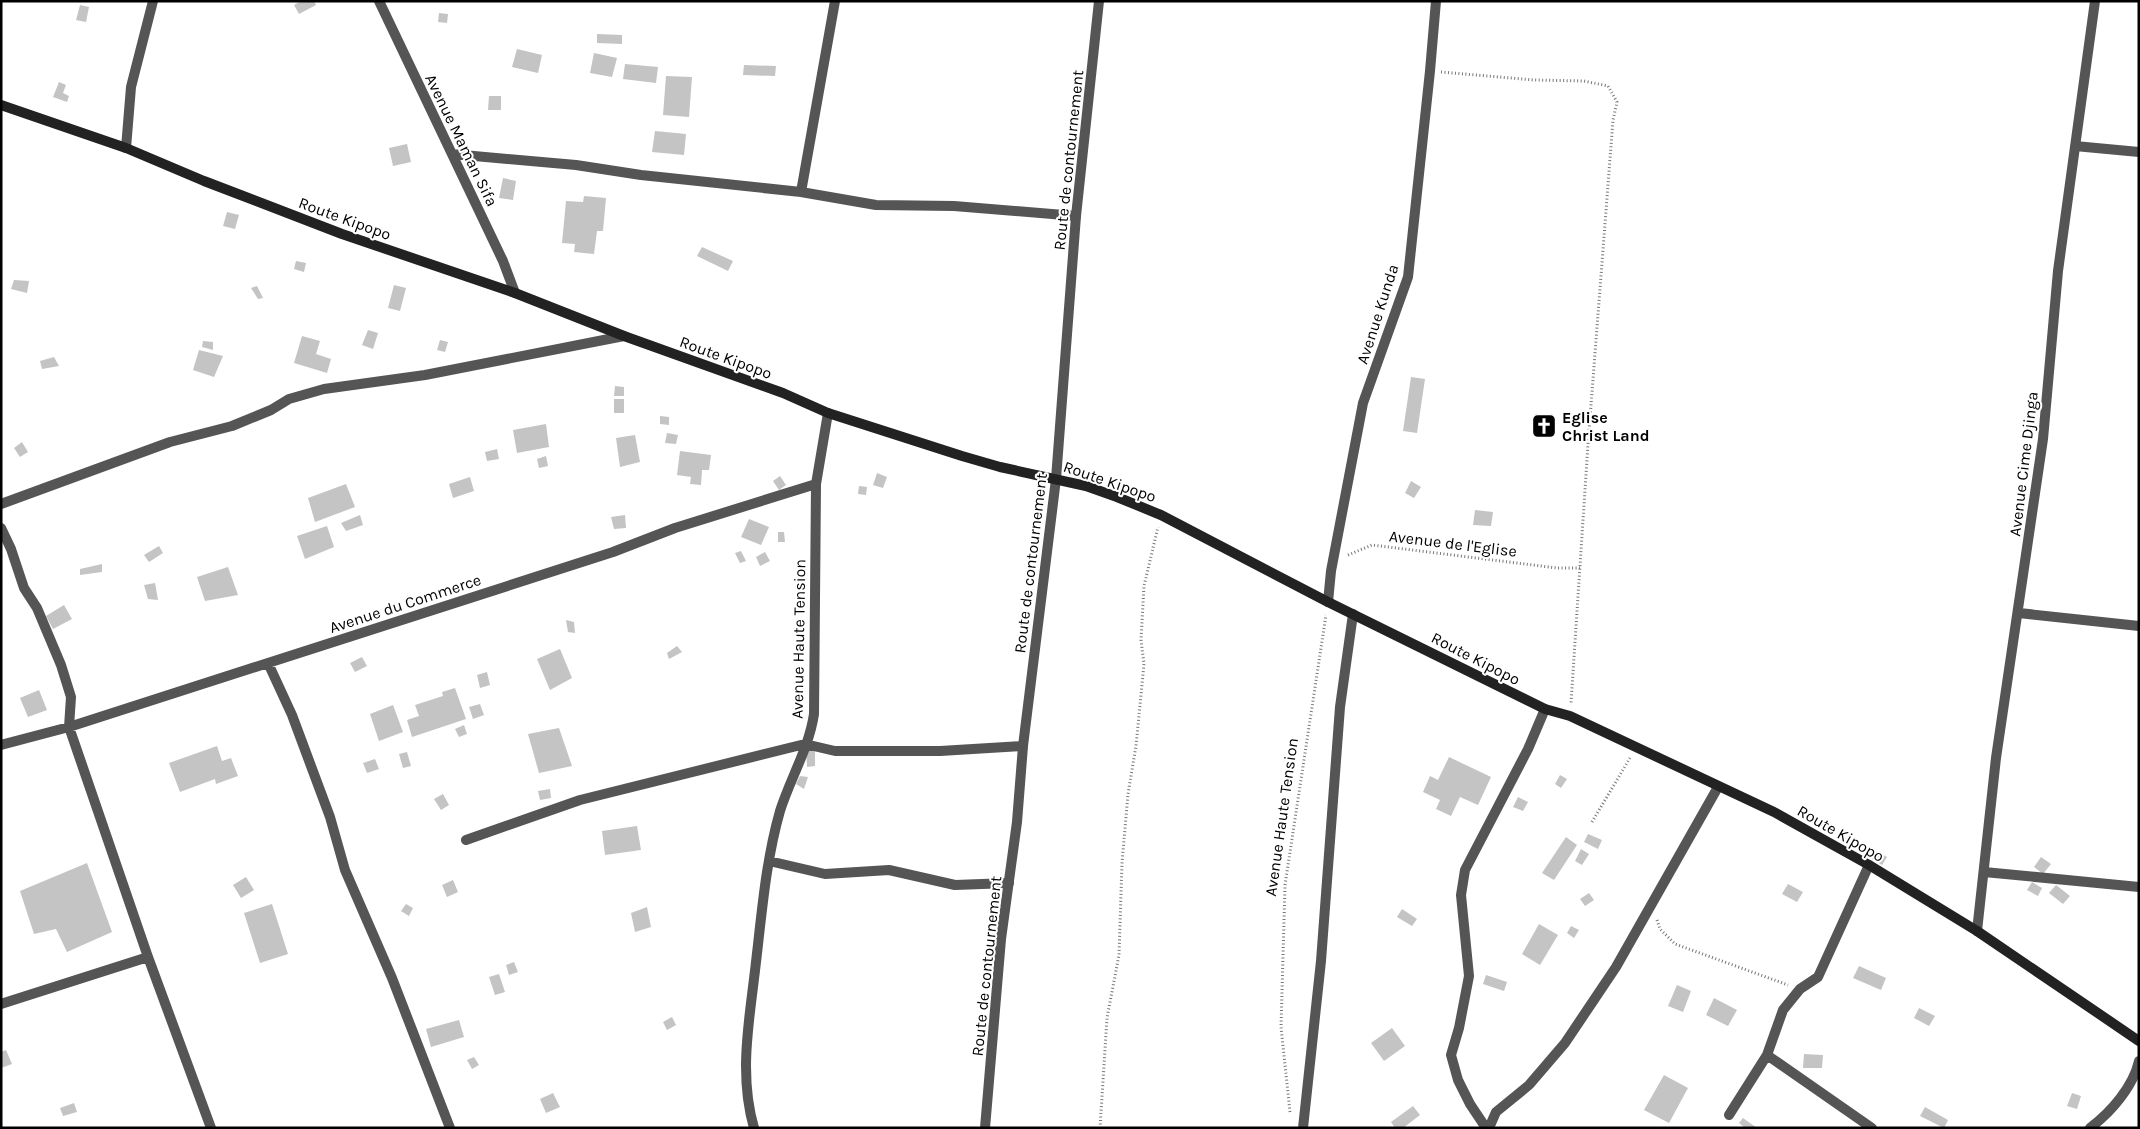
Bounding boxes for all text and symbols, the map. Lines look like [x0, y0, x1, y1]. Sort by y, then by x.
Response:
street label: Route de contournement [1050, 69, 1087, 251]
street label: Avenue Maman Sifa [421, 71, 502, 209]
street label: Route Kipopo [296, 193, 394, 244]
street label: Avenue Kunda [1352, 262, 1403, 366]
street label: Route Kipopo [677, 332, 775, 383]
street label: Avenue Cime Djinga [2005, 391, 2042, 538]
place label: Eglise Christ Land [1562, 408, 1650, 445]
church icon: Eglise Christ Land [1531, 413, 1557, 439]
street label: Route Kipopo [1061, 457, 1159, 506]
street label: Route de contournement [1010, 472, 1051, 654]
street label: Avenue de l'Eglise [1388, 526, 1518, 561]
street label: Avenue Haute Tension [788, 559, 809, 719]
street label: Avenue du Commerce [327, 570, 483, 637]
street label: Route Kipopo [1428, 628, 1523, 689]
street label: Avenue Haute Tension [1261, 737, 1302, 898]
street label: Route Kipopo [1794, 801, 1887, 866]
street label: Route de contournement [968, 875, 1005, 1057]

